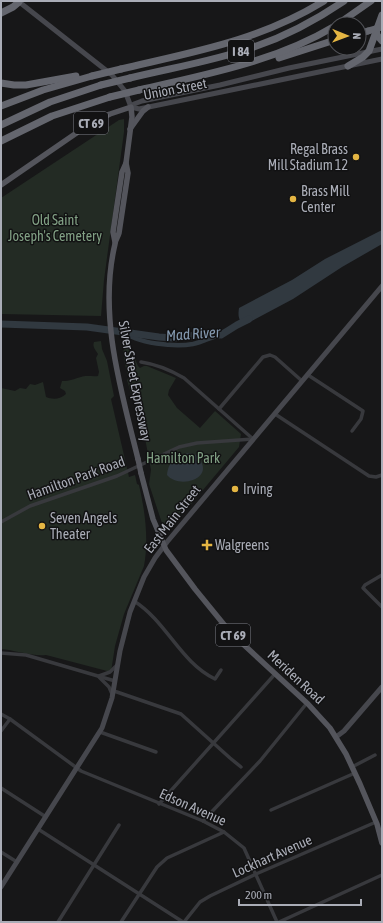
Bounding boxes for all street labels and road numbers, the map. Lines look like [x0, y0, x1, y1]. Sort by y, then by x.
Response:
road number: I 84 [228, 40, 254, 62]
street label: Union Street [142, 75, 208, 103]
road number: CT 69 [74, 112, 108, 134]
street label: Silver Street Expressway [115, 319, 155, 443]
street label: Hamilton Park Road [25, 453, 127, 503]
street label: East Main Street [140, 482, 204, 556]
road number: CT 69 [216, 624, 250, 646]
street label: Meriden Road [264, 647, 328, 707]
street label: Edson Avenue [157, 785, 229, 829]
street label: Lockhart Avenue [230, 831, 314, 881]

